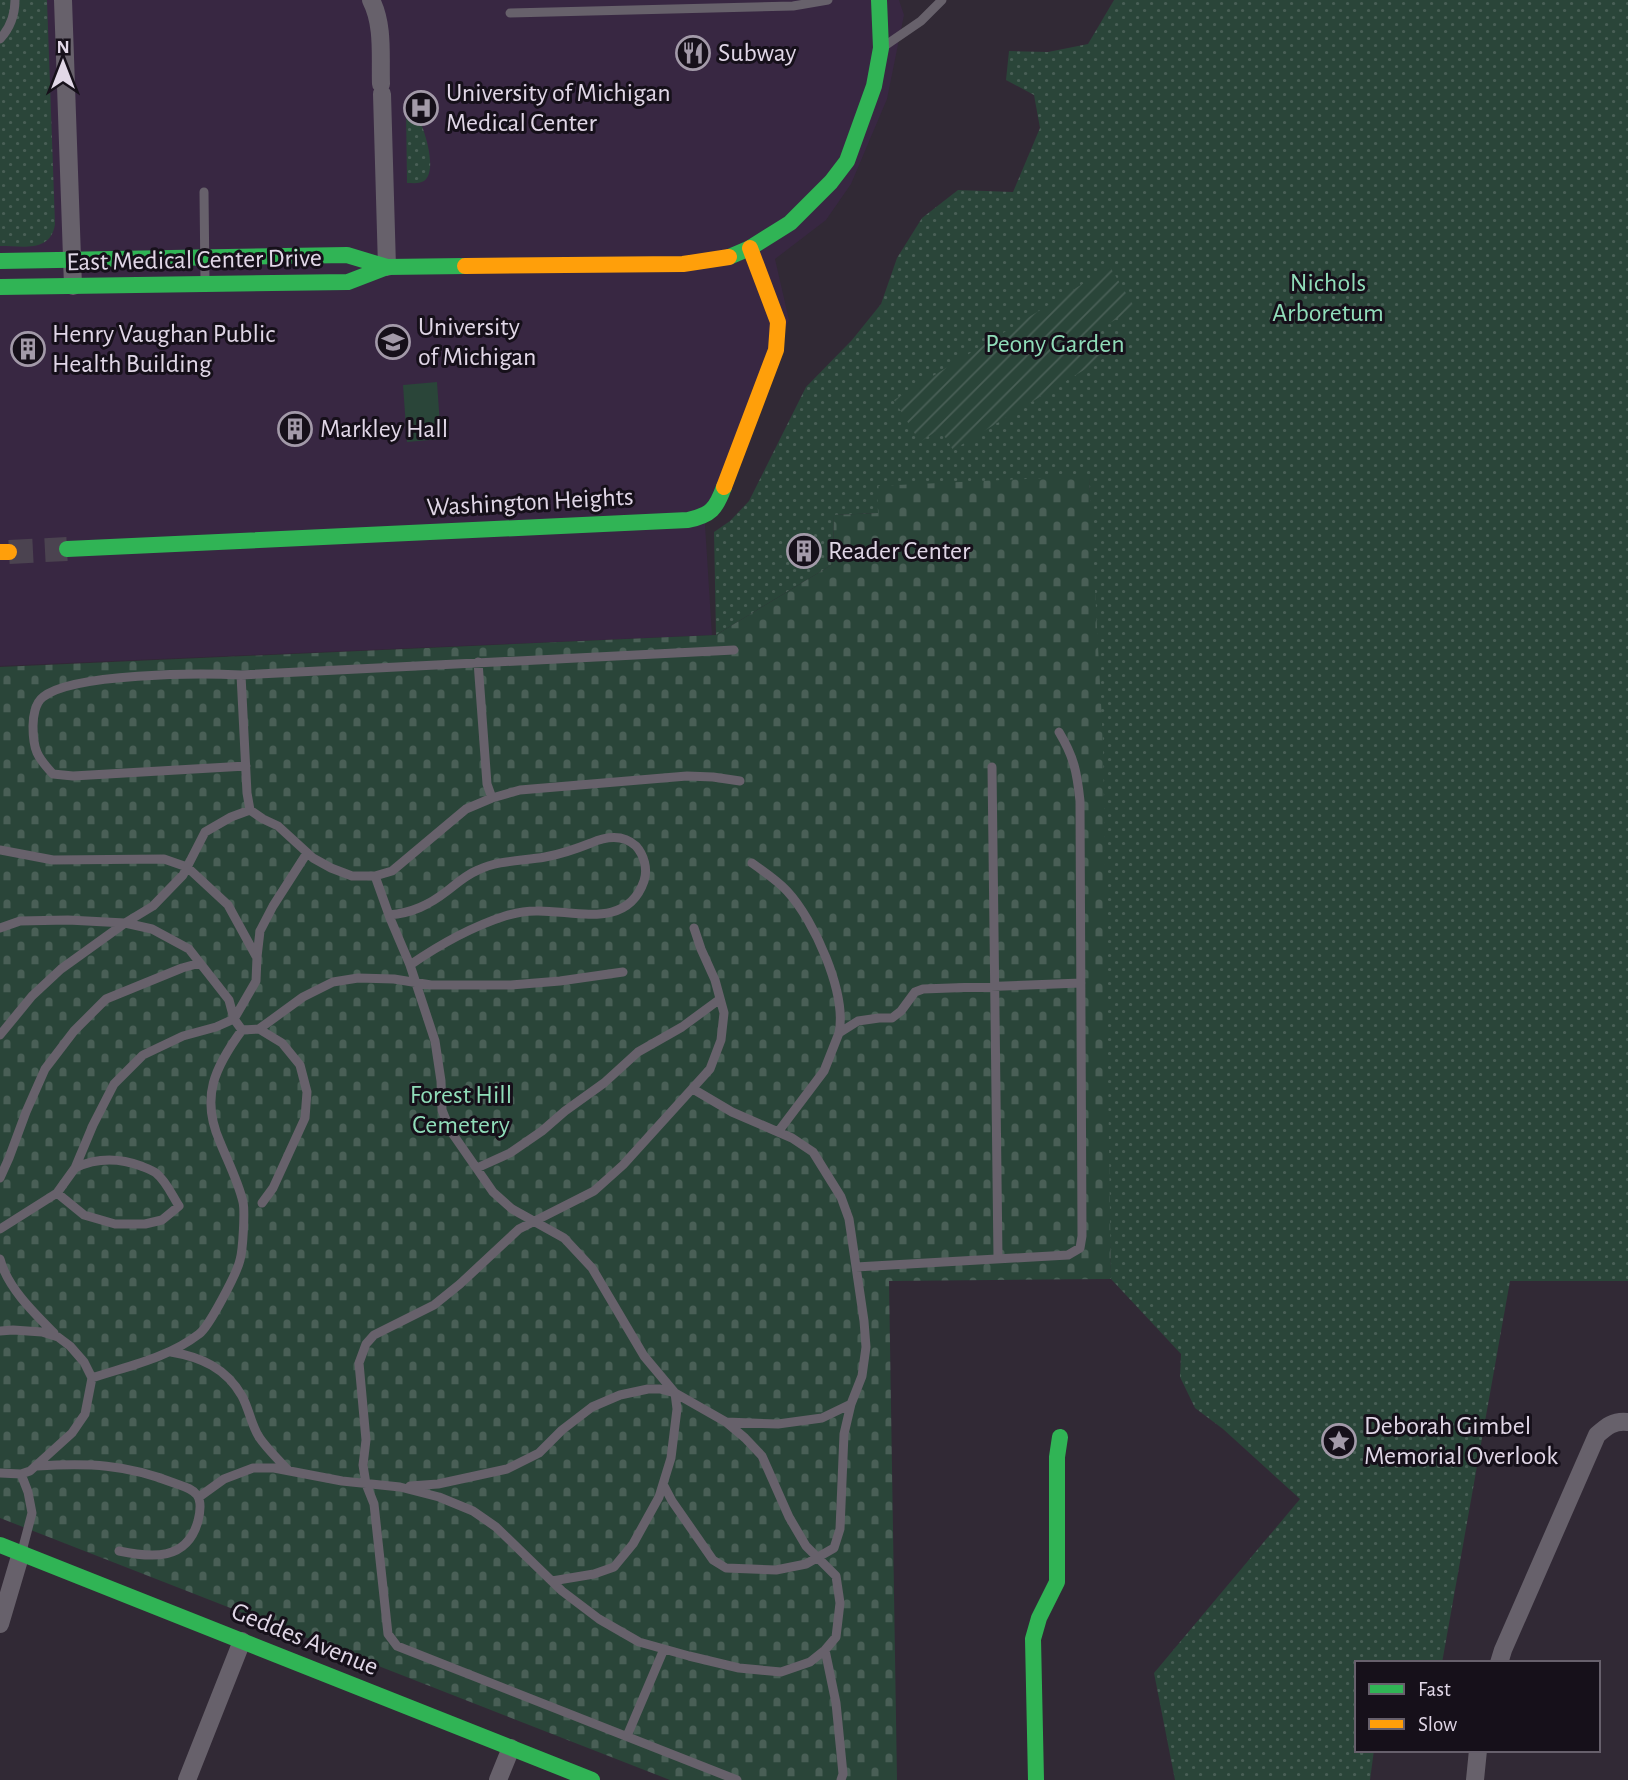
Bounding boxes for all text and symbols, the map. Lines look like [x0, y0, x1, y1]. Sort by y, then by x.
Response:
north arrow [28, 28, 98, 98]
restaurant icon: Subway [674, 34, 712, 72]
text: N [56, 38, 70, 57]
place label: Subway [718, 40, 796, 66]
place label: University of Michigan Medical Center [446, 80, 671, 136]
hospital icon: University of Michigan Medical Center [402, 89, 440, 127]
street label: East Medical Center Drive [66, 245, 322, 275]
park label: Nichols Arboretum [1272, 270, 1384, 326]
place label: University of Michigan [418, 314, 537, 370]
place label: Henry Vaughan Public Health Building [52, 321, 275, 377]
school or university icon: University of Michigan [374, 323, 412, 361]
building icon: Henry Vaughan Public Health Building [9, 330, 47, 368]
park label: Peony Garden [985, 331, 1125, 357]
building icon: Markley Hall [276, 410, 314, 448]
place label: Markley Hall [320, 416, 448, 442]
street label: Washington Heights [426, 484, 634, 520]
building icon: Reader Center [785, 532, 823, 570]
place label: Reader Center [828, 538, 971, 564]
park label: Forest Hill Cemetery [410, 1082, 512, 1138]
place label: Deborah Gimbel Memorial Overlook [1364, 1413, 1558, 1469]
place icon: Deborah Gimbel Memorial Overlook [1320, 1422, 1358, 1460]
street label: Geddes Avenue [228, 1598, 382, 1680]
legend [1355, 1661, 1600, 1752]
text: Fast [1418, 1679, 1451, 1700]
text: Slow [1418, 1714, 1457, 1735]

